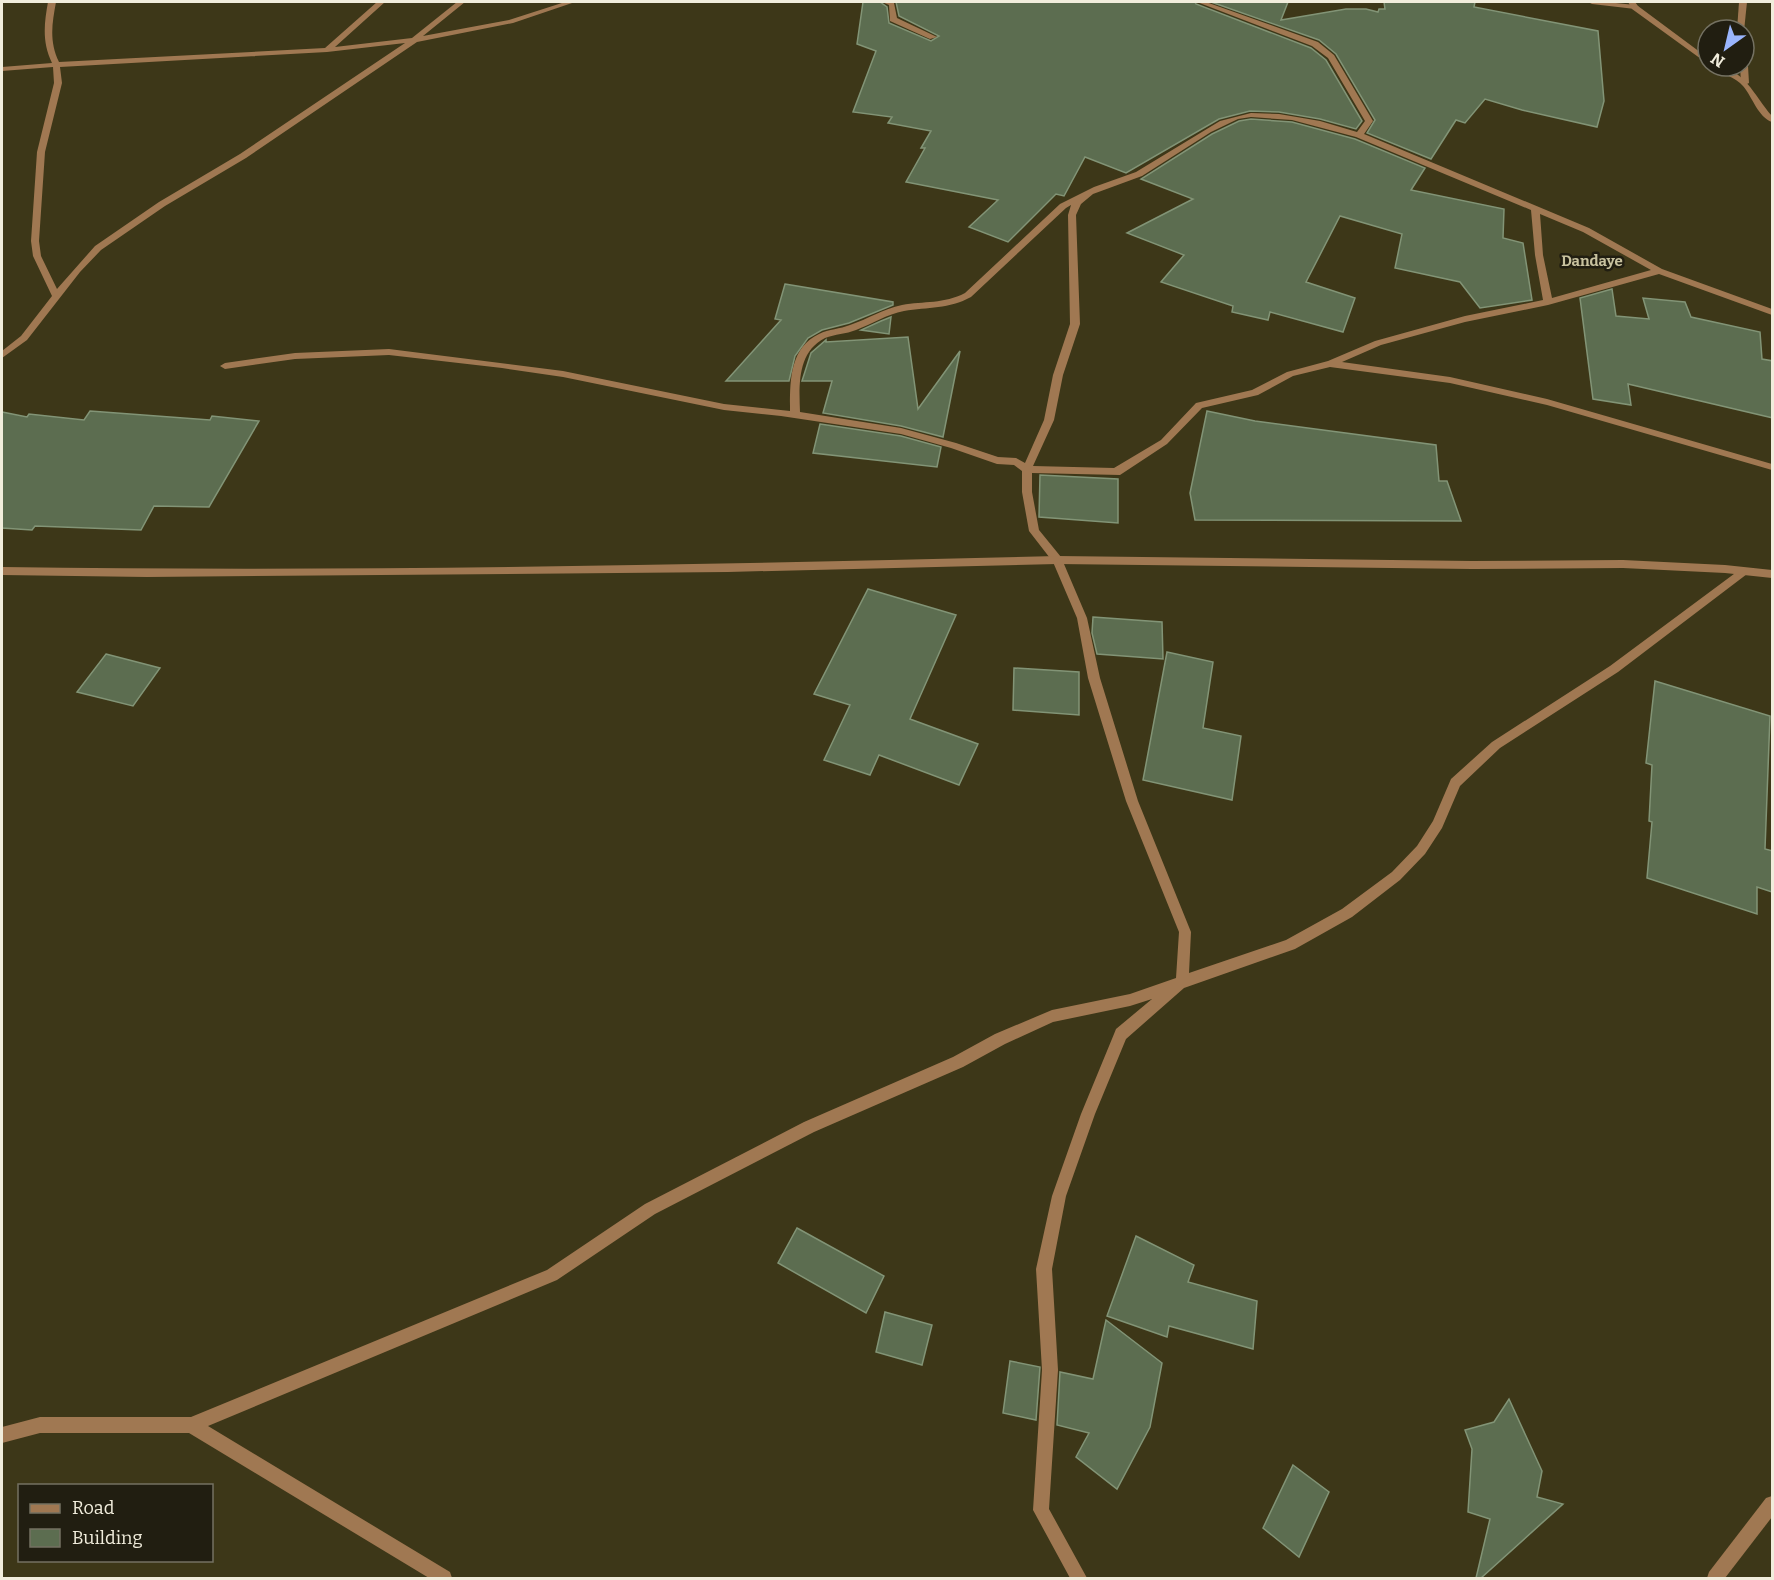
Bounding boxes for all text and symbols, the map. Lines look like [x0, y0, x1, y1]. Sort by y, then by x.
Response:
north arrow [1696, 18, 1756, 78]
text: N [1707, 49, 1728, 71]
district label: Dandaye [1561, 252, 1623, 270]
legend [18, 1484, 213, 1562]
text: Road [72, 1497, 115, 1519]
text: Building [72, 1527, 143, 1549]

